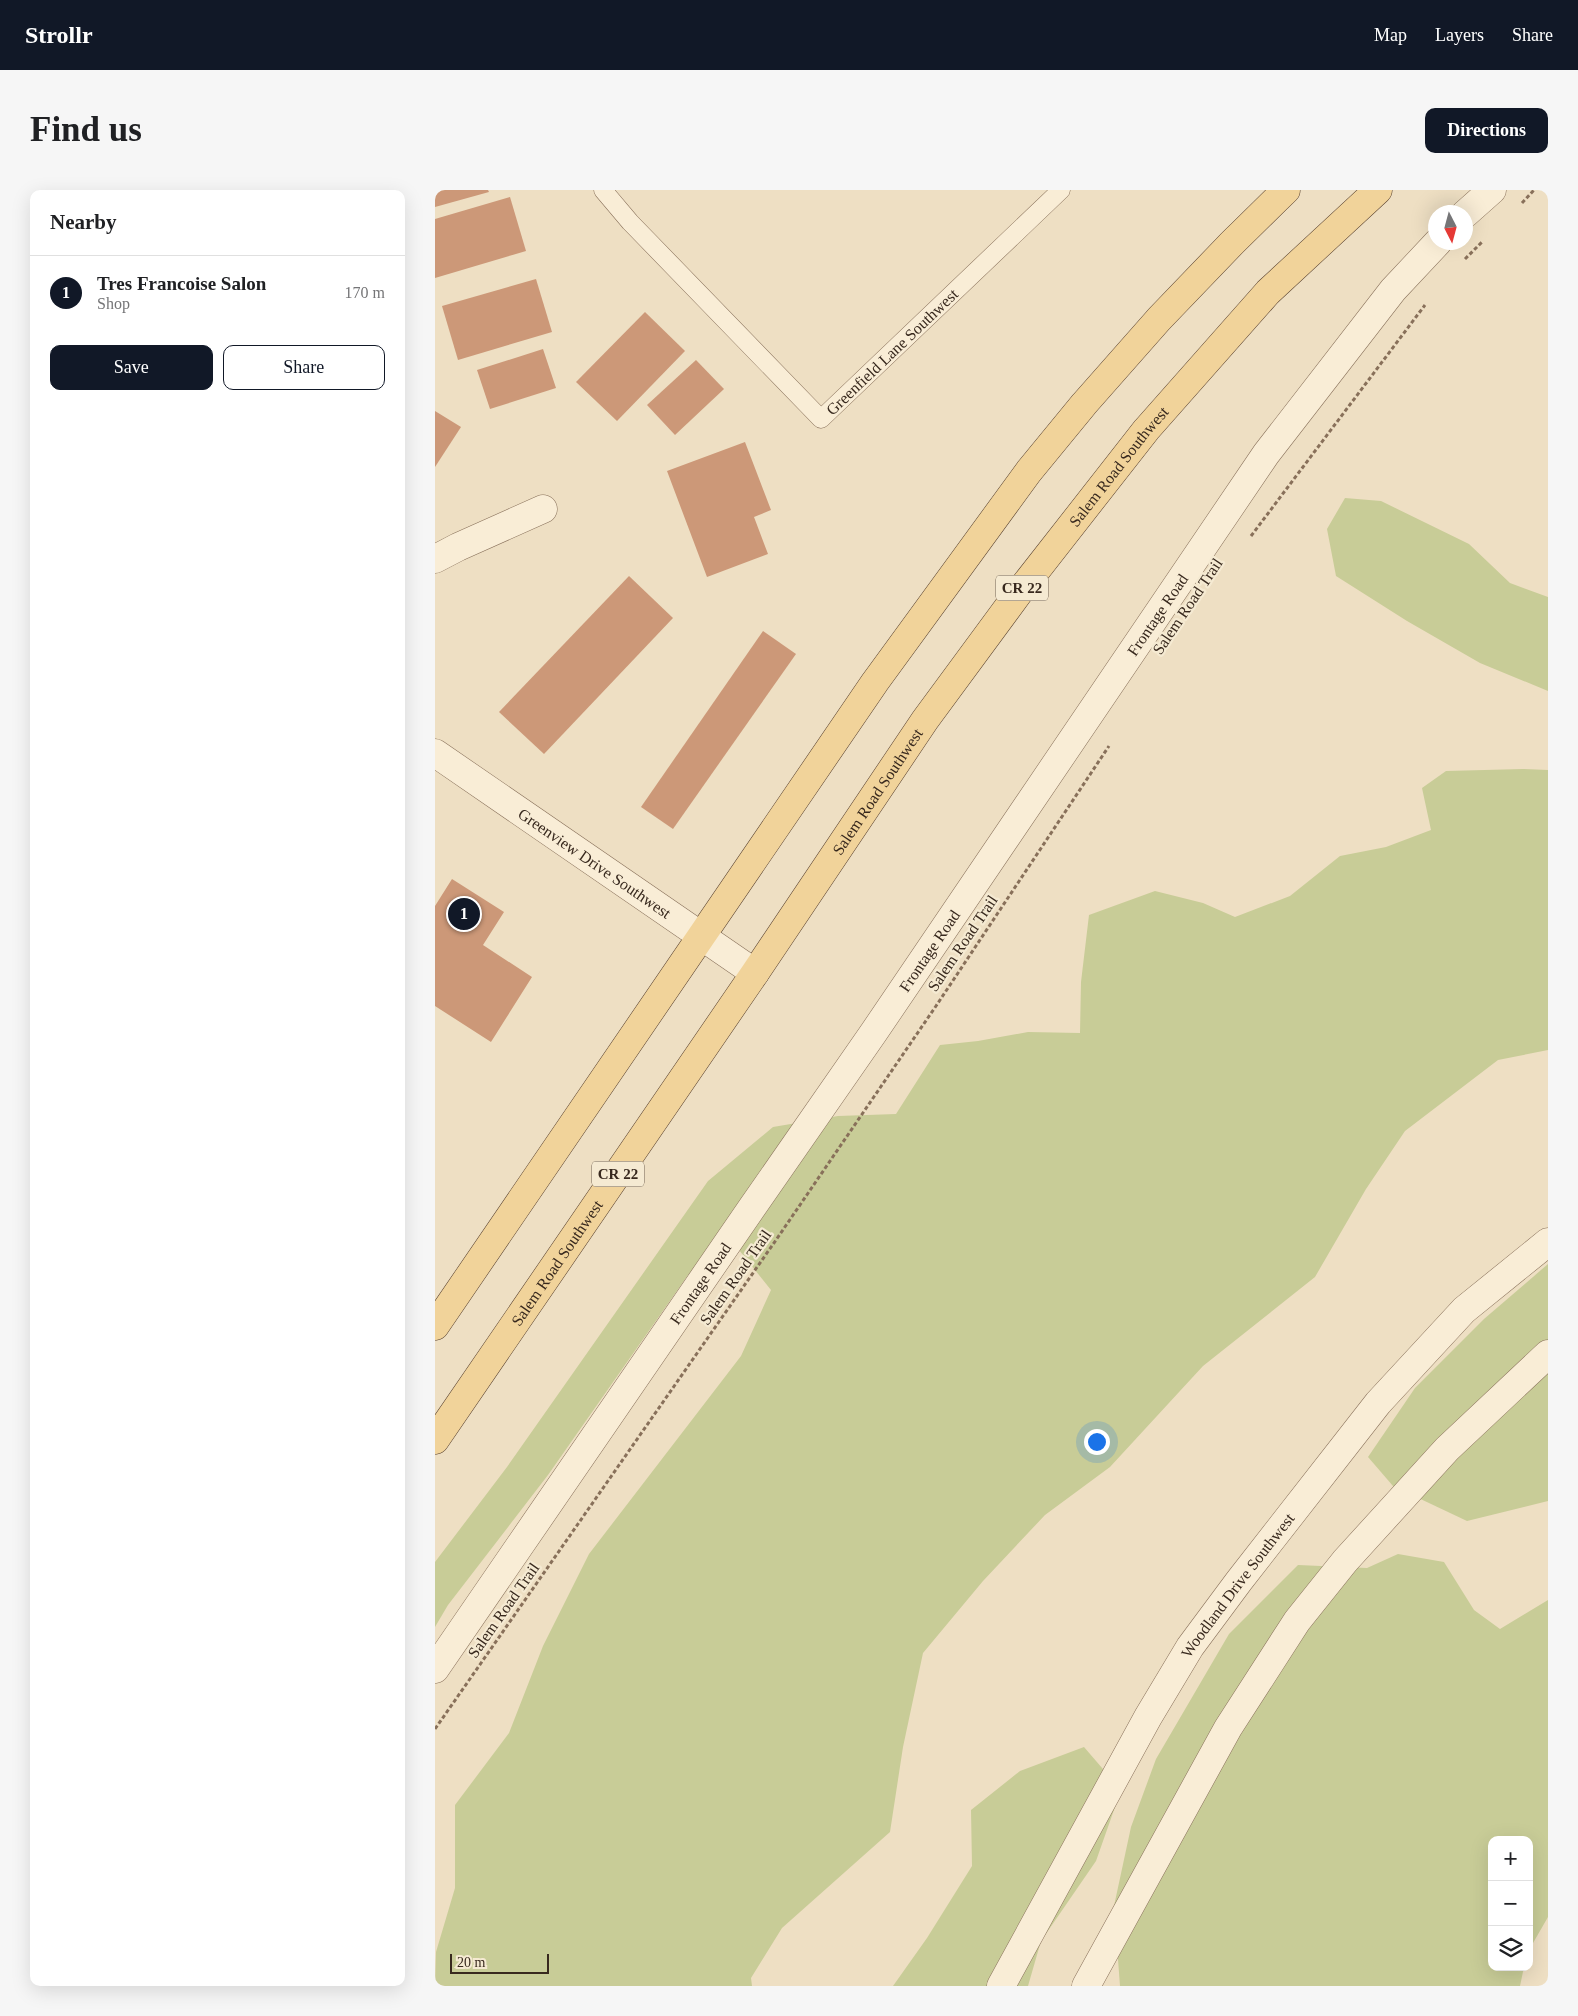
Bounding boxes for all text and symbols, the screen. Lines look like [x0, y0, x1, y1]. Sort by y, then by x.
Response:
text: Strollr [25, 22, 93, 48]
text: Map [1374, 25, 1407, 45]
text: Layers [1435, 25, 1484, 45]
text: Share [1512, 25, 1553, 45]
button: Directions [1425, 108, 1548, 153]
text: Find us [30, 110, 142, 149]
north arrow [1428, 205, 1473, 250]
text: Nearby [50, 210, 117, 234]
text: Tres Francoise Salon [97, 273, 266, 294]
text: 1 [62, 284, 70, 301]
text: 170 m [345, 284, 385, 301]
street label: Greenfield Lane Southwest [823, 285, 962, 419]
text: Shop [97, 295, 130, 312]
button: Save [50, 345, 213, 390]
button: Share [223, 345, 385, 390]
street label: Salem Road Southwest [1066, 403, 1172, 530]
street label: Salem Road Trail [1149, 555, 1226, 657]
street label: Frontage Road [1124, 571, 1191, 659]
road number: CR 22 [996, 576, 1048, 600]
street label: Salem Road Southwest [829, 725, 926, 858]
street label: Greenview Drive Southwest [515, 805, 675, 922]
street label: Salem Road Trail [924, 892, 1001, 994]
pin: 1 [448, 895, 480, 933]
street label: Frontage Road [896, 907, 963, 995]
road number: CR 22 [592, 1162, 644, 1186]
street label: Salem Road Southwest [508, 1196, 606, 1329]
street label: Salem Road Trail [696, 1226, 775, 1328]
street label: Frontage Road [667, 1240, 734, 1327]
your location [1084, 1429, 1110, 1455]
street label: Woodland Drive Southwest [1178, 1510, 1298, 1661]
street label: Salem Road Trail [464, 1559, 543, 1661]
map controls [1488, 1836, 1533, 1971]
button: + [1488, 1836, 1533, 1881]
button: − [1488, 1881, 1533, 1926]
button: layers [1488, 1926, 1533, 1971]
scale bar [450, 1951, 549, 1974]
text: 20 m [457, 1955, 485, 1970]

